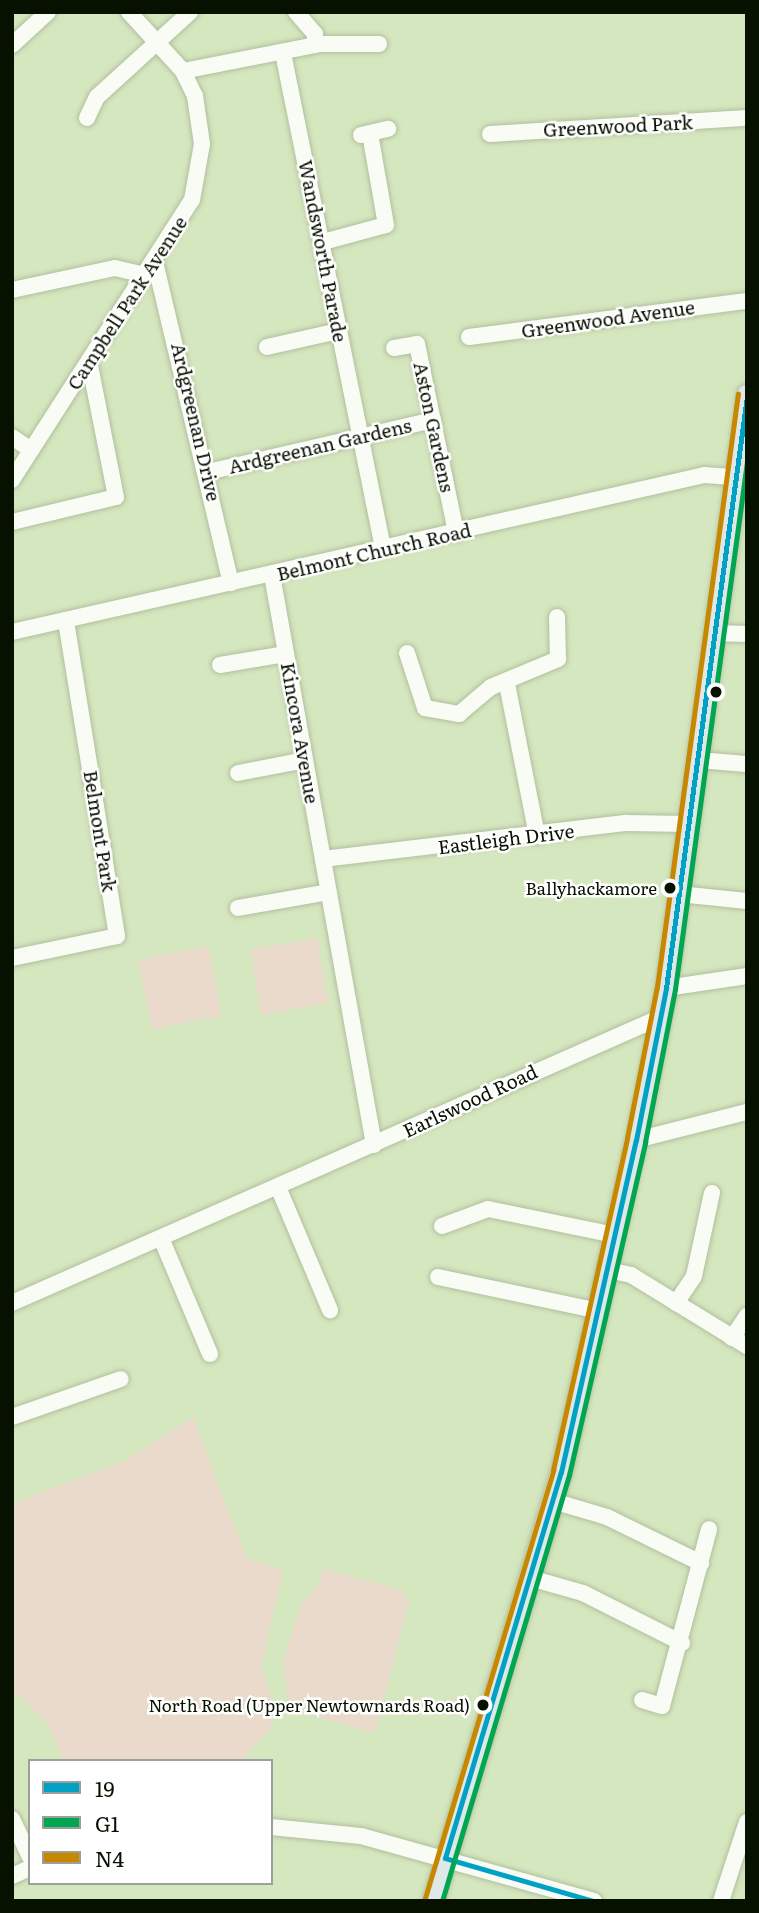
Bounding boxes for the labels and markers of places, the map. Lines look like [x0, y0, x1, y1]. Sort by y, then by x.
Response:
unlabelled marker [709, 685, 723, 699]
place label: Ballyhackamore [526, 878, 657, 898]
marker: Ballyhackamore [663, 881, 677, 895]
place label: North Road (Upper Newtownards Road) [148, 1695, 470, 1715]
marker: North Road (Upper Newtownards Road) [476, 1698, 490, 1712]

